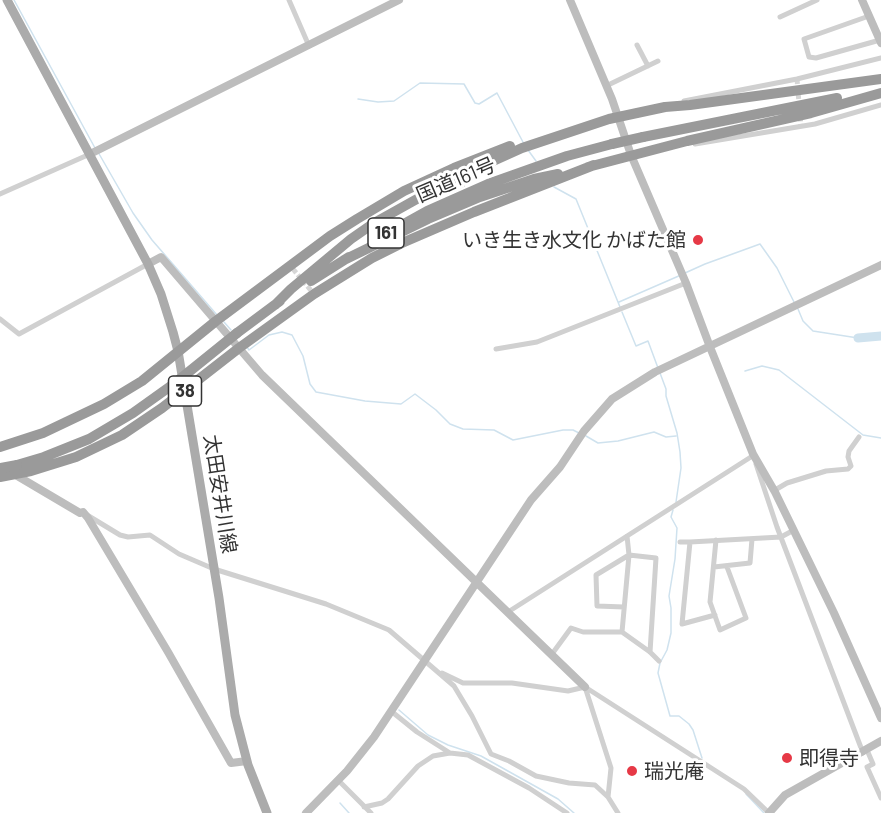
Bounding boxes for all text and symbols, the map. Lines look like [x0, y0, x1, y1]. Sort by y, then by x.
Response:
street label: 国道161号 [413, 153, 499, 207]
road number: 161 [368, 218, 404, 248]
place label: いき生き水文化 かばた館 [462, 228, 686, 252]
marker: いき生き水文化 かばた館 [691, 233, 705, 247]
road number: 38 [168, 376, 201, 406]
street label: 太田安井川線 [199, 433, 241, 555]
place label: 即得寺 [799, 746, 859, 770]
marker: 即得寺 [780, 751, 794, 765]
place label: 瑞光庵 [644, 759, 704, 783]
marker: 瑞光庵 [625, 764, 639, 778]

